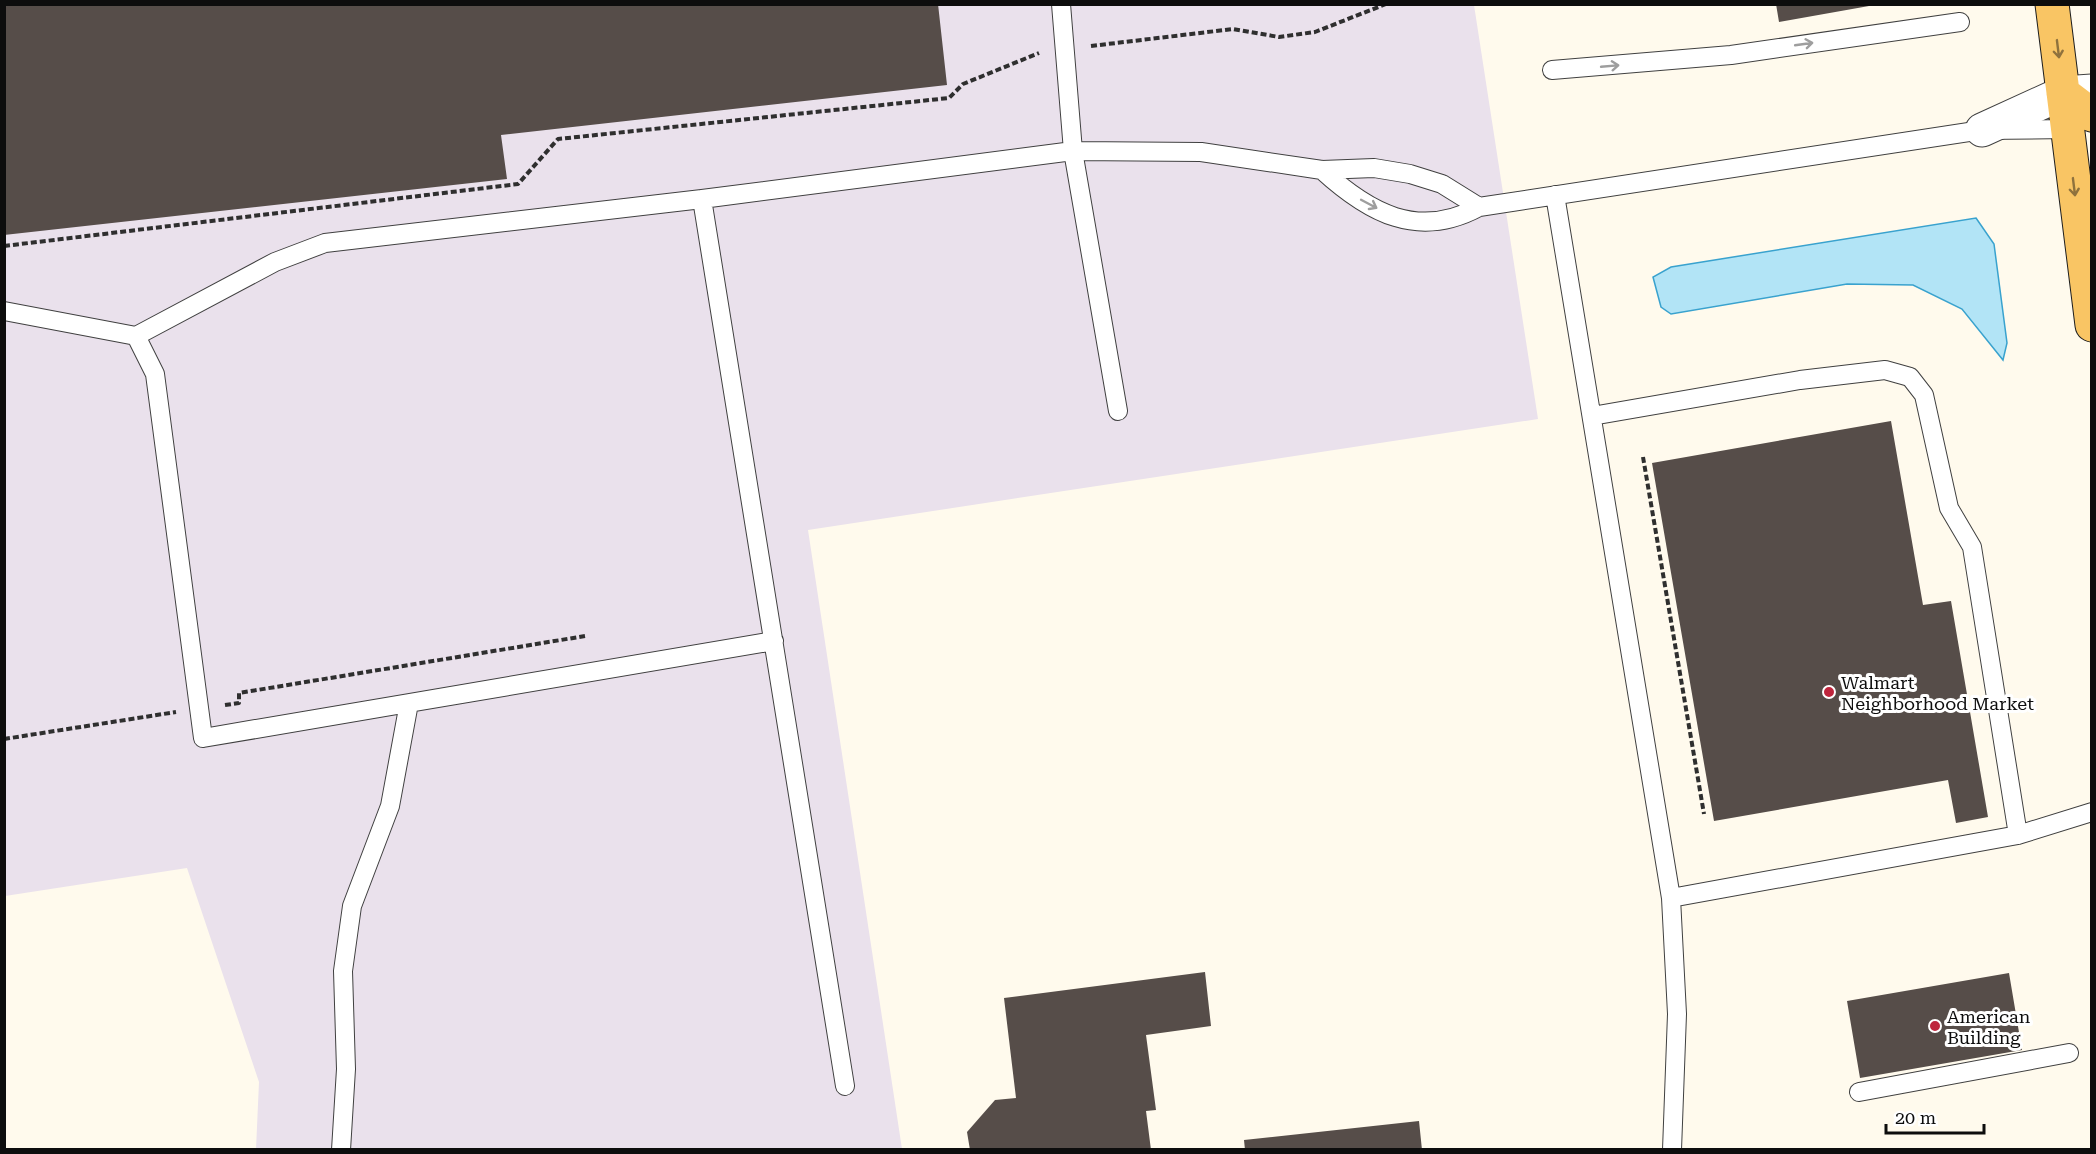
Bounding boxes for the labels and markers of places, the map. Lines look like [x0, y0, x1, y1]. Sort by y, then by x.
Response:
place label: Walmart Neighborhood Market [1841, 672, 2034, 714]
marker: Walmart Neighborhood Market [1822, 685, 1836, 699]
place label: American Building [1947, 1006, 2031, 1048]
marker: American Building [1928, 1019, 1942, 1033]

